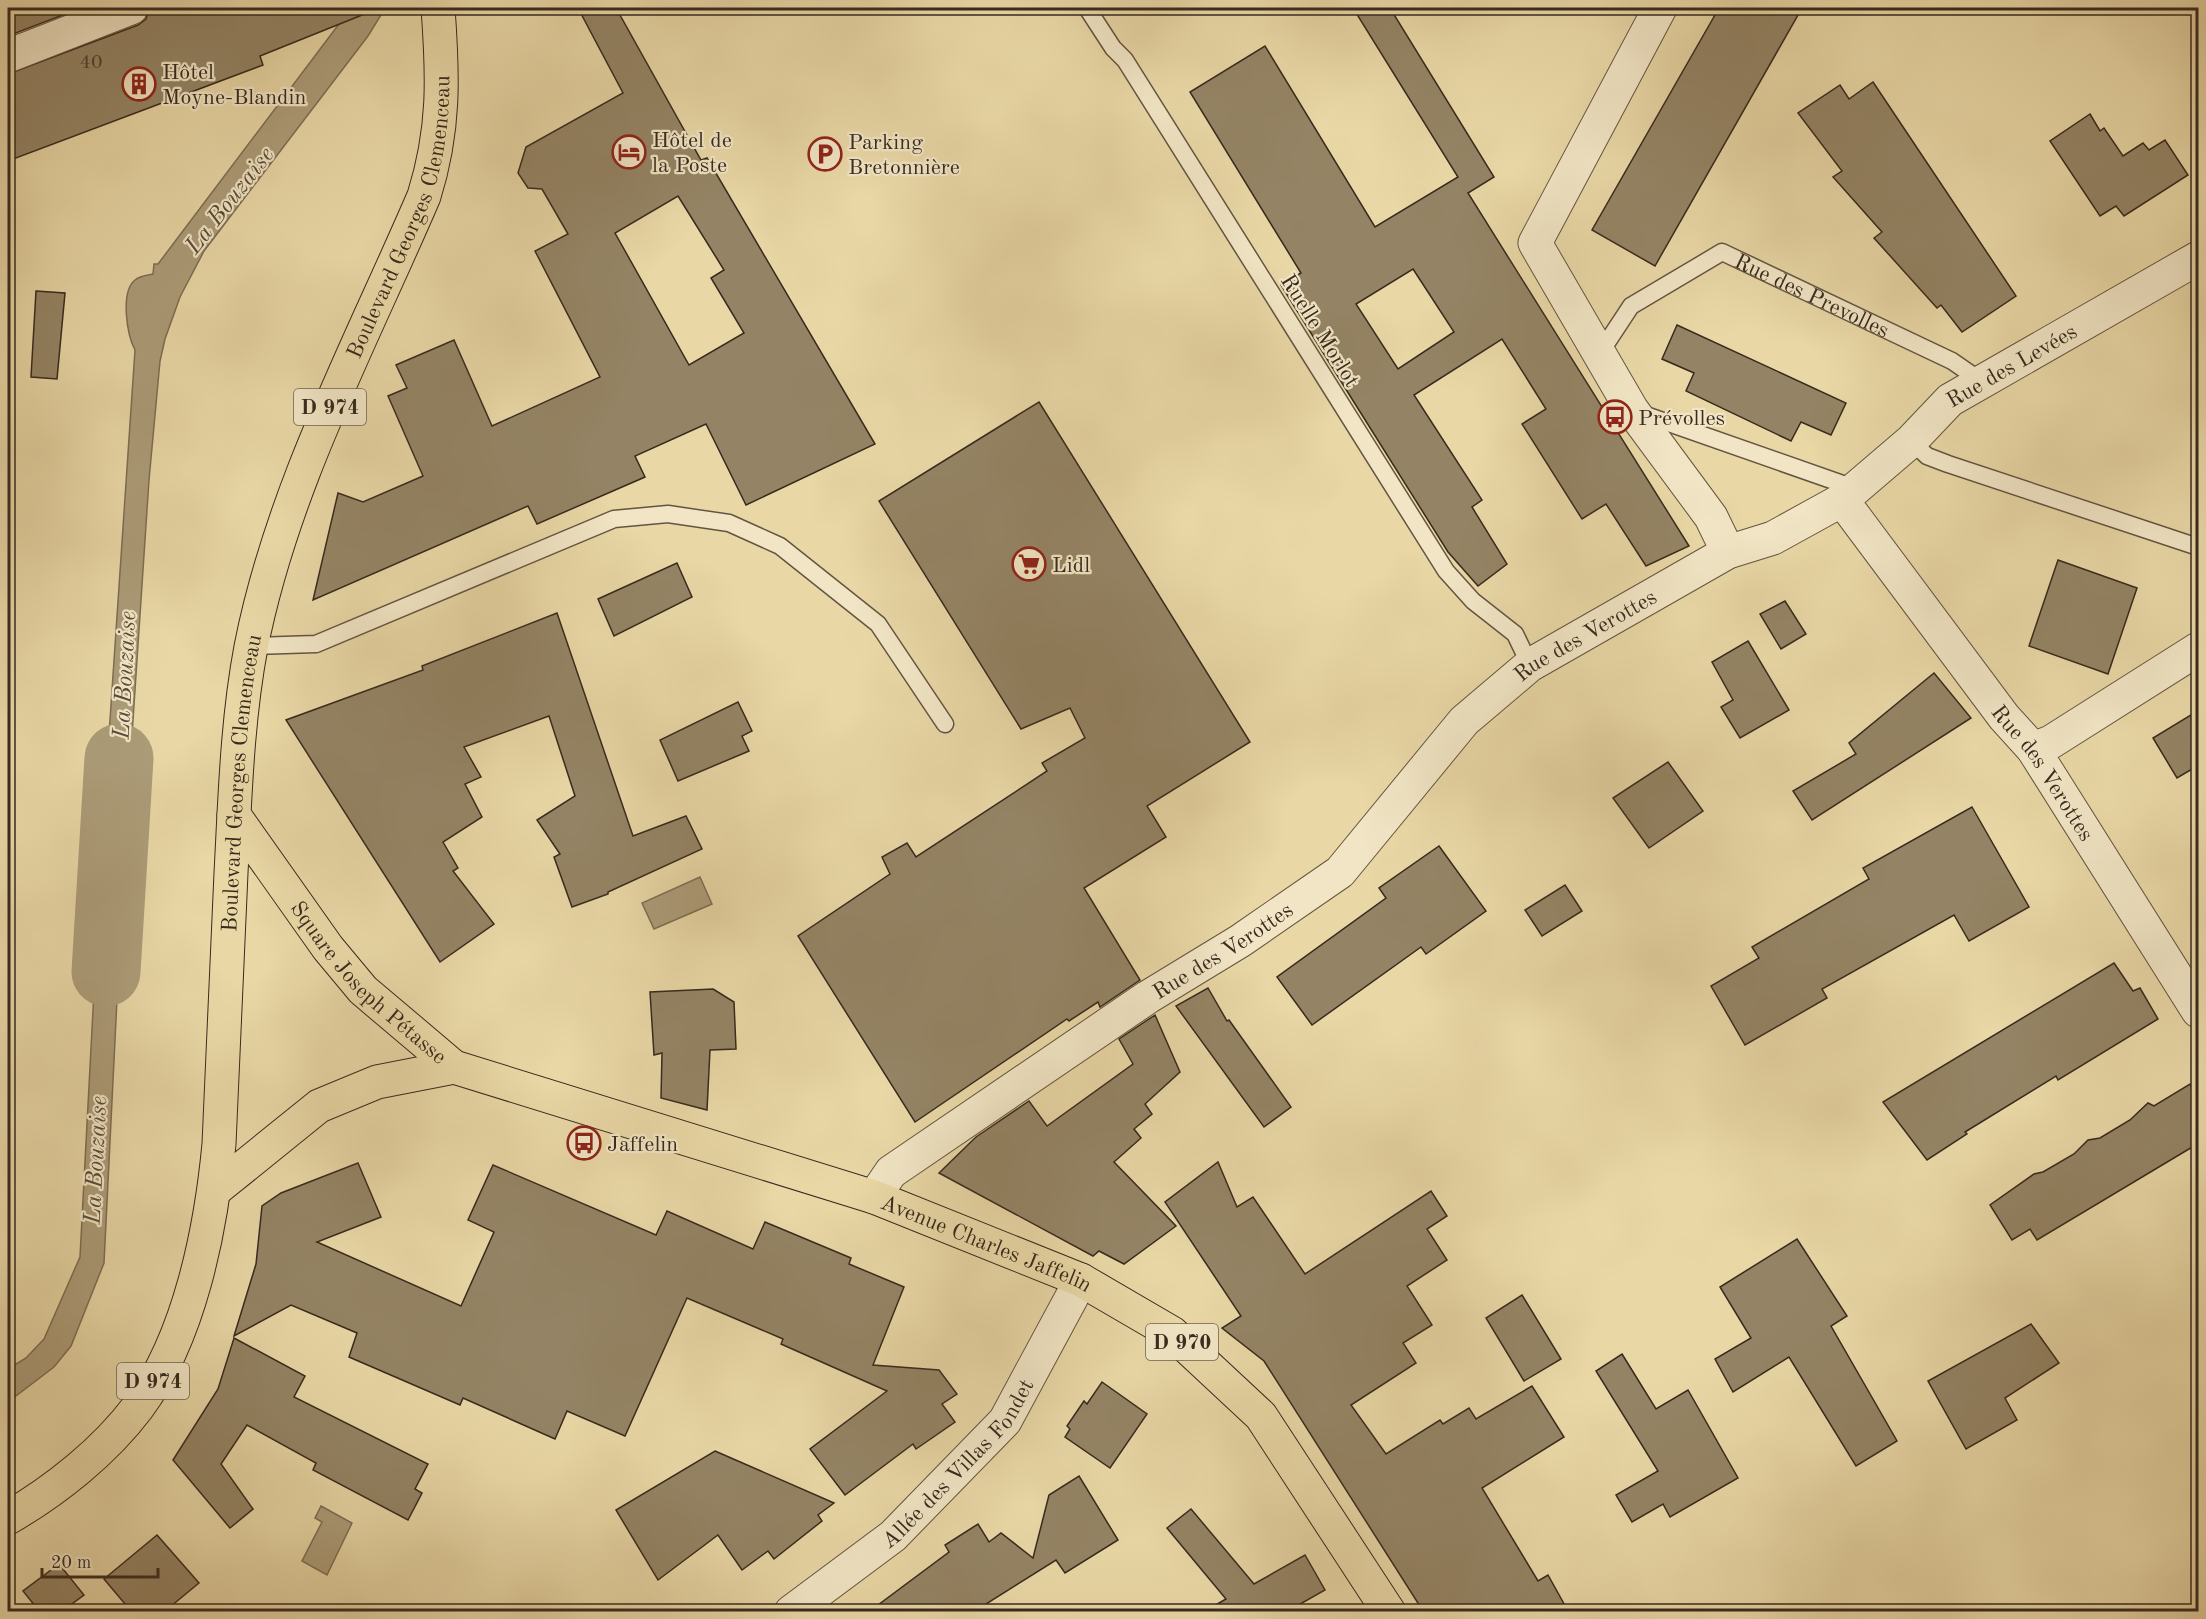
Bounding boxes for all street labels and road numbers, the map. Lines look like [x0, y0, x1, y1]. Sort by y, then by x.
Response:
street label: Boulevard Georges Clemenceau [344, 75, 454, 362]
street label: Rue des Prevolles [1731, 251, 1892, 343]
street label: Ruelle Morlot [1276, 271, 1363, 391]
street label: Rue des Levées [1943, 321, 2081, 413]
road number: D 974 [294, 389, 366, 425]
street label: Rue des Verottes [1511, 586, 1661, 686]
street label: Boulevard Georges Clemenceau [219, 632, 266, 932]
street label: Rue des Verottes [1986, 702, 2097, 845]
street label: Square Joseph Pétasse [286, 898, 450, 1069]
street label: Rue des Verottes [1150, 899, 1297, 1004]
street label: Avenue Charles Jaffelin [877, 1192, 1096, 1297]
road number: D 970 [1146, 1324, 1218, 1360]
road number: D 974 [117, 1363, 189, 1399]
street label: Allée des Villas Fondet [878, 1376, 1038, 1553]

